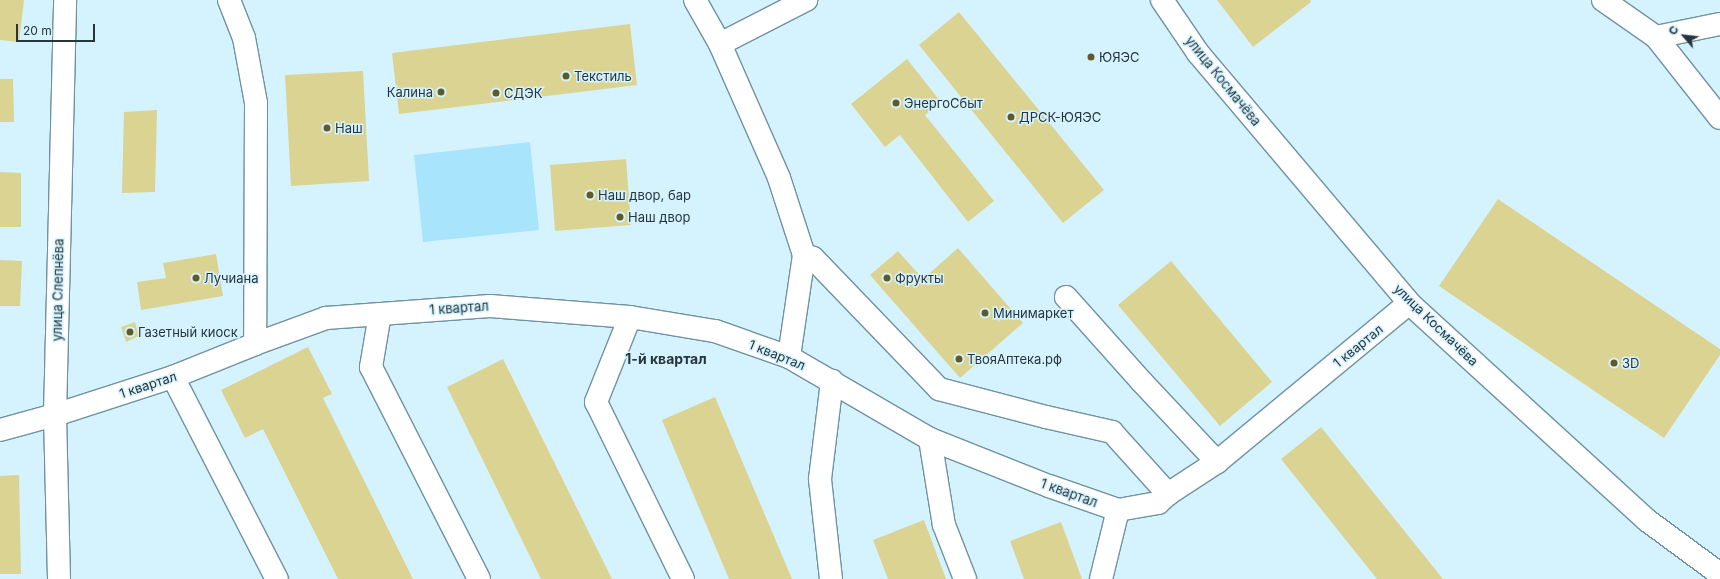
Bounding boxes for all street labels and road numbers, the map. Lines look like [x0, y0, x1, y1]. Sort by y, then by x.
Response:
street label: улица Космачёва [1182, 33, 1264, 129]
street label: улица Слепнёва [49, 239, 67, 341]
street label: улица Космачёва [1391, 281, 1481, 369]
street label: 1 квартал [429, 298, 489, 318]
street label: 1 квартал [1330, 321, 1386, 371]
street label: 1 квартал [747, 337, 807, 373]
street label: 1 квартал [117, 368, 179, 402]
street label: 1 квартал [1038, 476, 1100, 510]

